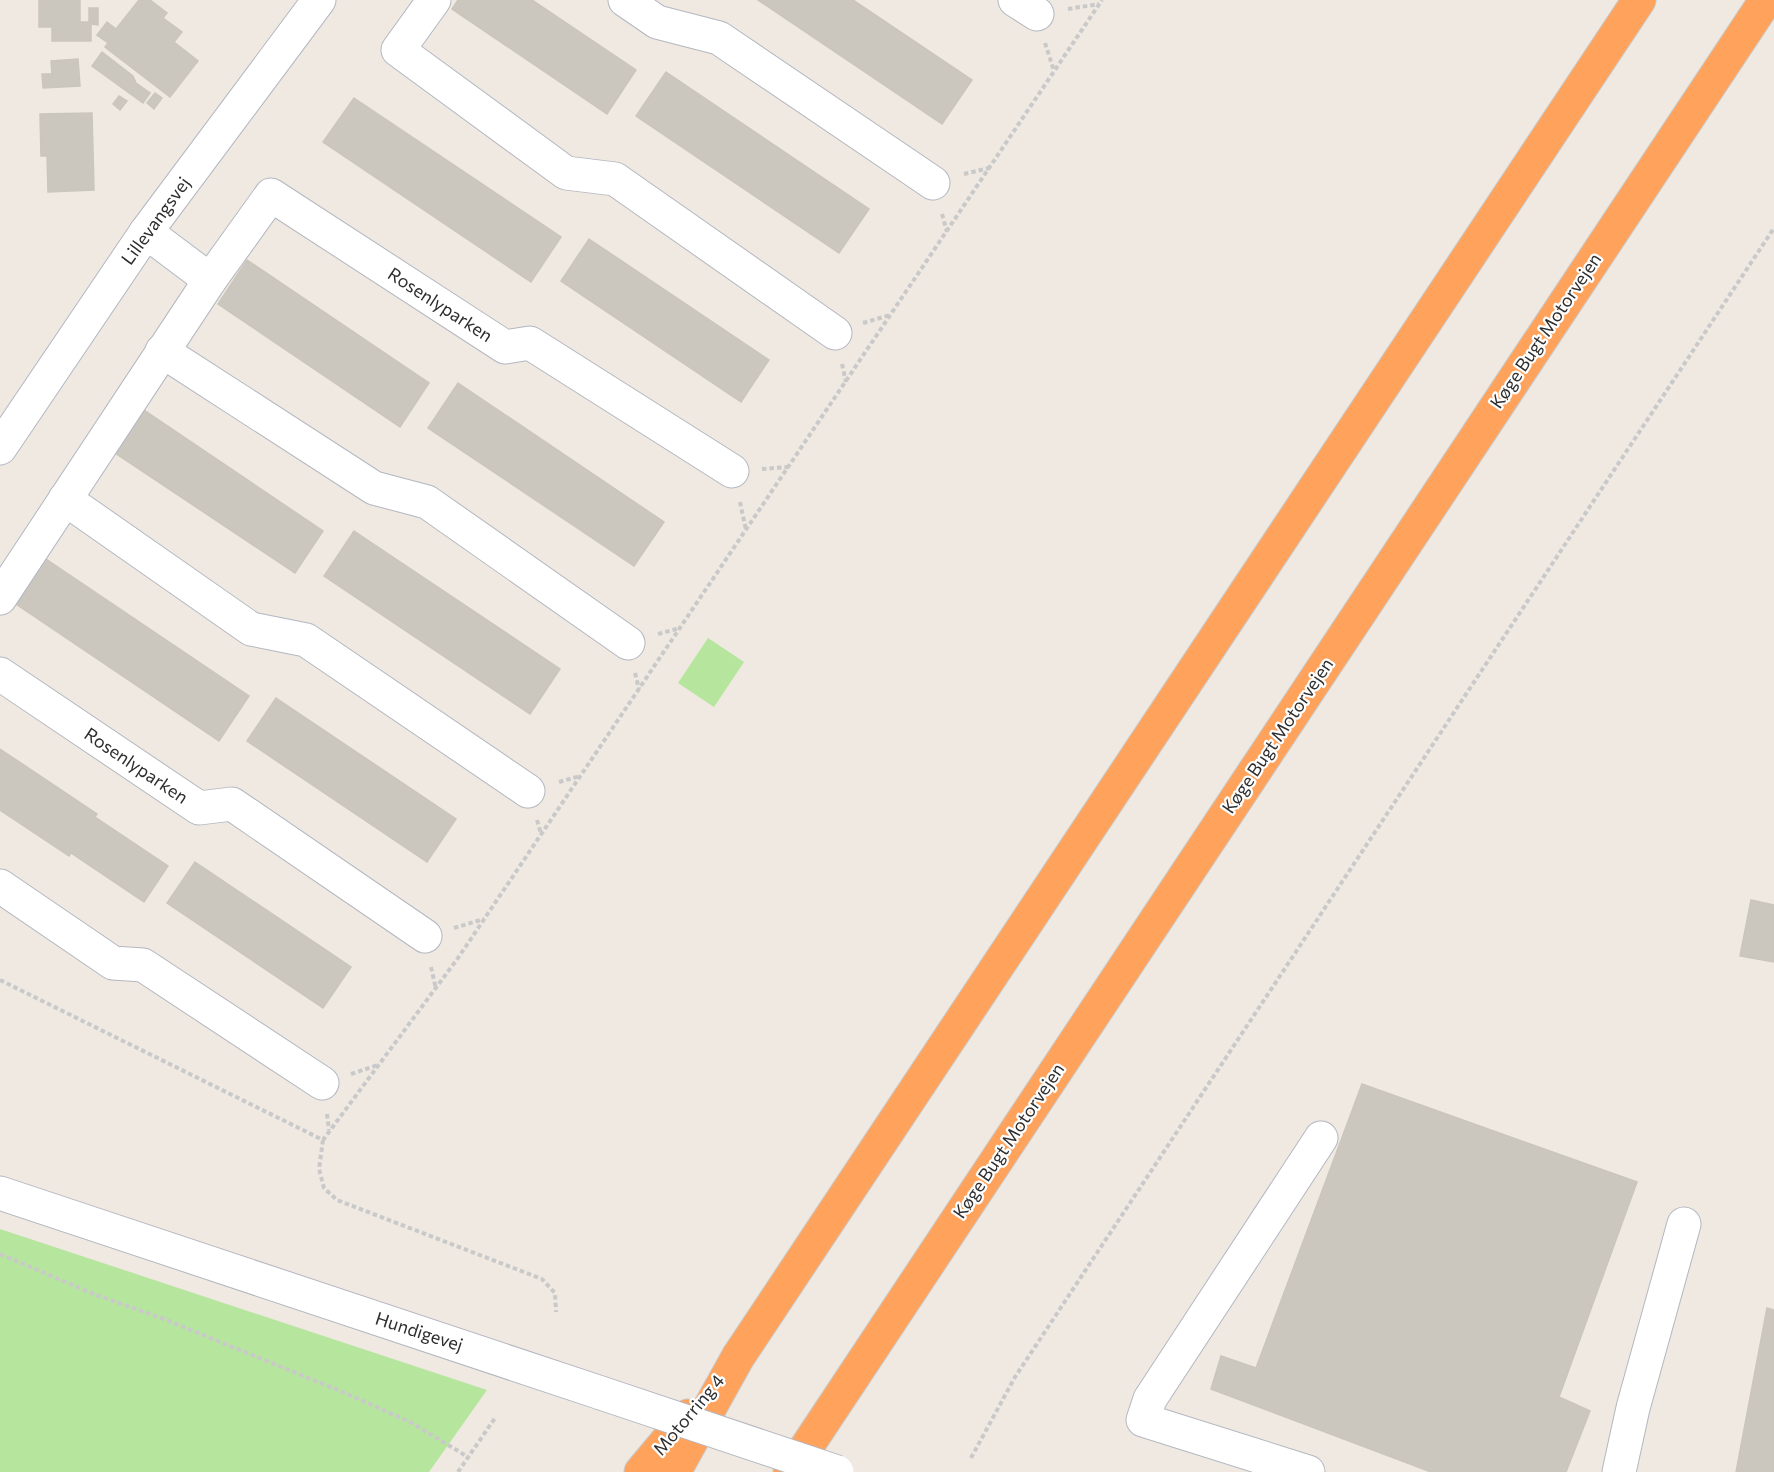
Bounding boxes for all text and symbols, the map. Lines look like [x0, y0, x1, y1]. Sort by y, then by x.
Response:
street label: Lillevangsvej [116, 172, 194, 268]
street label: Køge Bugt Motorvejen [1485, 249, 1605, 412]
street label: Rosenlyparken [384, 262, 497, 346]
street label: Køge Bugt Motorvejen [1217, 654, 1337, 817]
street label: Rosenlyparken [81, 722, 193, 808]
street label: Køge Bugt Motorvejen [948, 1059, 1068, 1222]
street label: Hundigevej [373, 1307, 466, 1356]
street label: Motorring 4 [648, 1369, 729, 1459]

